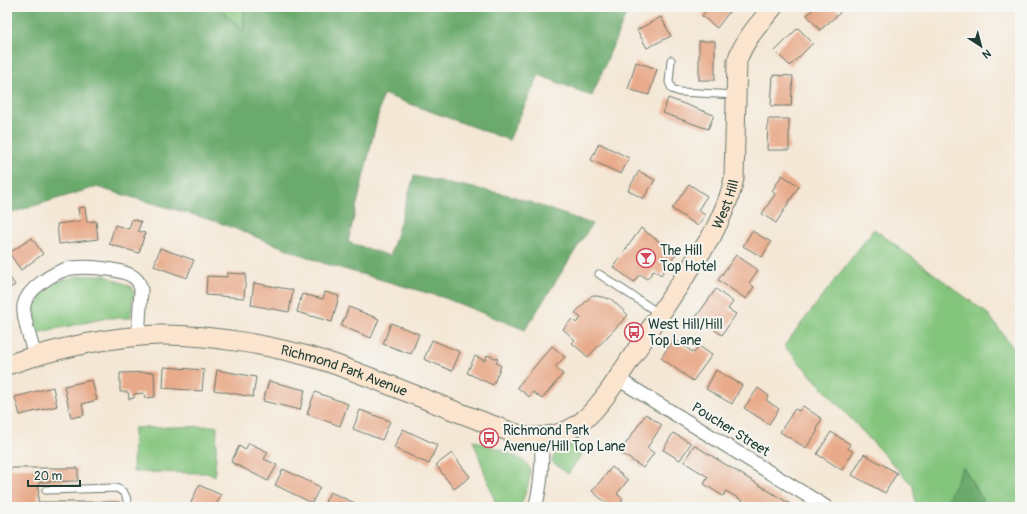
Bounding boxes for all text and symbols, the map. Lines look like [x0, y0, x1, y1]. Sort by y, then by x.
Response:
north arrow [961, 26, 1001, 66]
text: N [979, 46, 993, 61]
street label: West Hill [708, 178, 742, 232]
place label: The Hill Top Hotel [660, 242, 717, 275]
bar icon: The Hill Top Hotel [635, 247, 657, 269]
place label: West Hill/Hill Top Lane [648, 316, 723, 349]
bus stop icon: West Hill/Hill Top Lane [623, 321, 645, 343]
street label: Richmond Park Avenue [279, 342, 410, 400]
street label: Poucher Street [689, 399, 773, 460]
place label: Richmond Park Avenue/Hill Top Lane [503, 422, 625, 455]
bus stop icon: Richmond Park Avenue/Hill Top Lane [478, 427, 500, 449]
scale bar [28, 462, 80, 488]
text: 20 m [34, 469, 63, 484]

